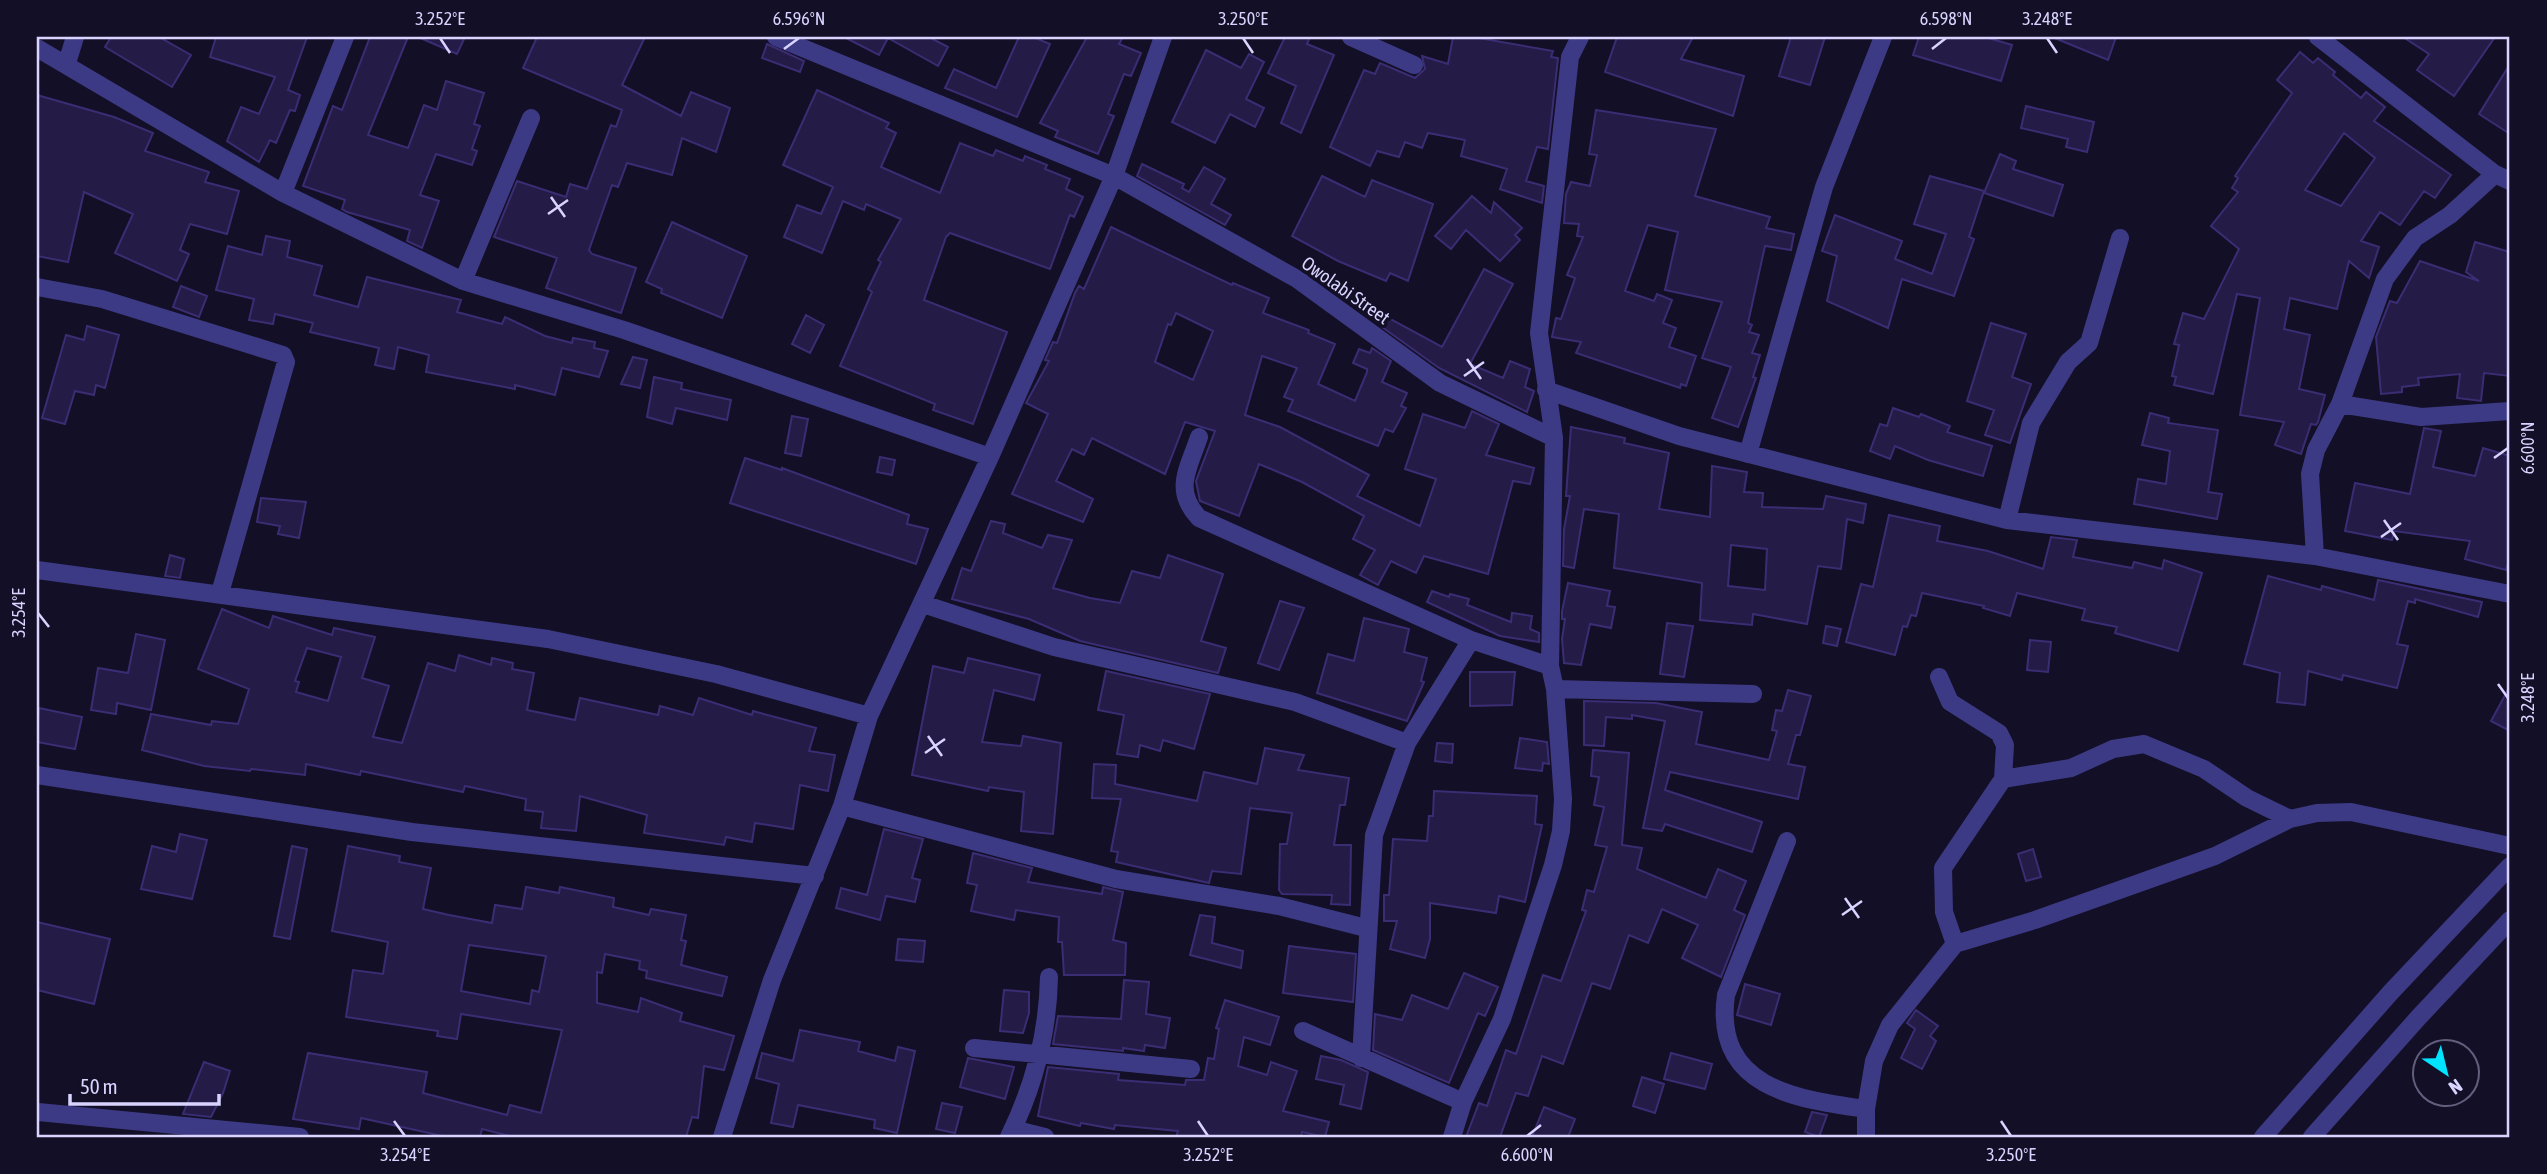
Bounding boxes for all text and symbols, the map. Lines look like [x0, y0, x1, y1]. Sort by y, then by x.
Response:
text: 3.252°E [415, 8, 465, 29]
text: 6.596°N [773, 8, 825, 29]
text: 3.250°E [1218, 8, 1268, 29]
text: 6.598°N [1920, 8, 1972, 29]
text: 3.248°E [2022, 8, 2072, 29]
street label: Owolabi Street [1298, 252, 1394, 328]
text: 6.600°N [2517, 422, 2538, 474]
text: 3.254°E [8, 588, 29, 638]
text: 3.248°E [2517, 673, 2538, 723]
north arrow [2410, 1038, 2480, 1108]
scale bar [70, 1062, 219, 1106]
text: 50 m [80, 1074, 118, 1098]
text: N [2445, 1075, 2467, 1099]
text: 3.254°E [380, 1144, 430, 1165]
text: 3.252°E [1183, 1144, 1233, 1165]
text: 6.600°N [1501, 1144, 1553, 1165]
text: 3.250°E [1986, 1144, 2036, 1165]

